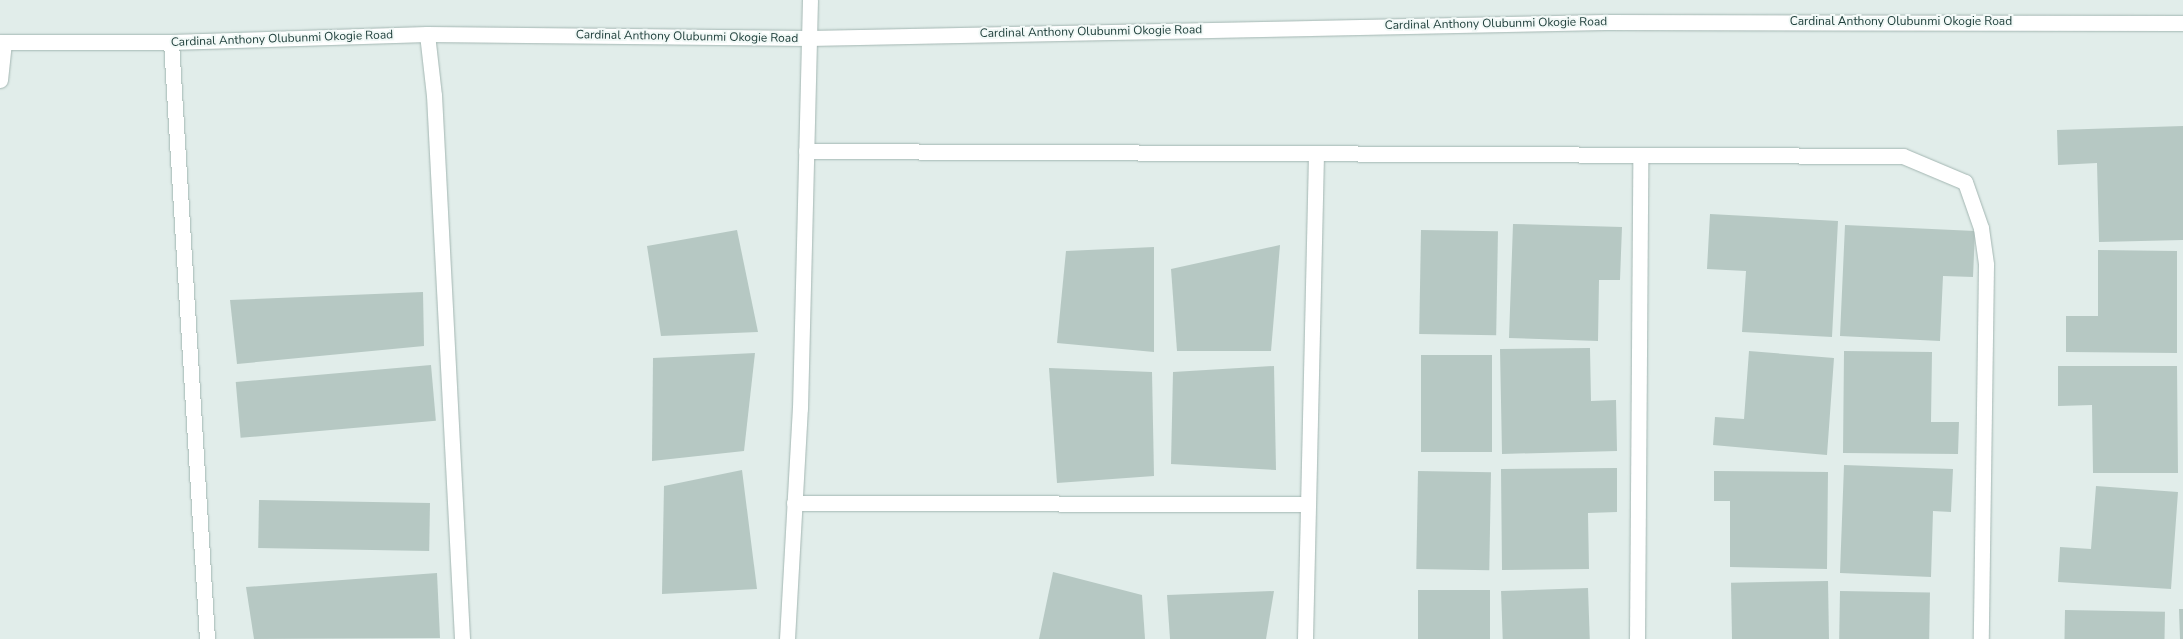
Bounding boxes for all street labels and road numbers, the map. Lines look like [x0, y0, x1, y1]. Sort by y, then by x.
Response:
street label: Cardinal Anthony Olubunmi Okogie Road [1385, 15, 1607, 33]
street label: Cardinal Anthony Olubunmi Okogie Road [1790, 15, 2012, 29]
street label: Cardinal Anthony Olubunmi Okogie Road [980, 23, 1202, 41]
street label: Cardinal Anthony Olubunmi Okogie Road [171, 28, 393, 50]
street label: Cardinal Anthony Olubunmi Okogie Road [576, 28, 798, 46]

